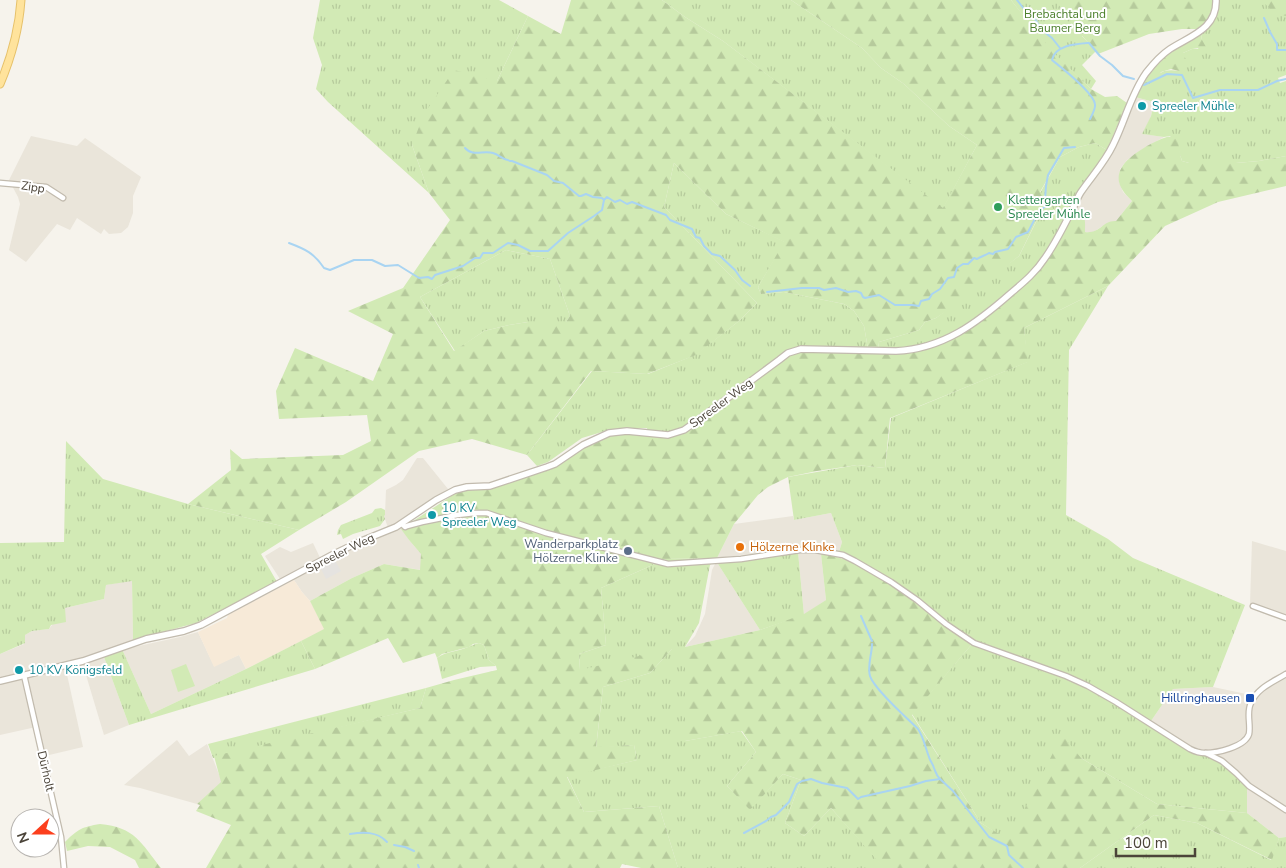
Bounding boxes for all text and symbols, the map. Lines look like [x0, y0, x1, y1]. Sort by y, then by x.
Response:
park label: Brebachtal und Baumer Berg [1024, 6, 1106, 36]
place label: Spreeler Mühle [1152, 98, 1234, 114]
marker: Spreeler Mühle [1136, 100, 1148, 112]
street label: Zipp [20, 177, 46, 197]
place label: Klettergarten Spreeler Mühle [1008, 192, 1090, 222]
marker: Klettergarten Spreeler Mühle [992, 201, 1004, 213]
street label: Spreeler Weg [686, 375, 756, 431]
place label: 10 KV Spreeler Weg [442, 500, 517, 530]
marker: 10 KV Spreeler Weg [426, 509, 438, 521]
street label: Spreeler Weg [303, 529, 377, 577]
place label: Wanderparkplatz Hölzerne Klinke [524, 536, 618, 566]
place label: Hölzerne Klinke [750, 539, 835, 555]
marker: Hölzerne Klinke [734, 541, 746, 553]
marker: Wanderparkplatz Hölzerne Klinke [622, 545, 634, 557]
place label: 10 KV Königsfeld [29, 662, 122, 678]
marker: 10 KV Königsfeld [13, 664, 25, 676]
place label: Hillringhausen [1161, 690, 1240, 706]
marker: Hillringhausen [1244, 692, 1256, 704]
street label: Dürholt [34, 749, 59, 794]
north arrow [10, 808, 60, 858]
scale bar [1116, 826, 1195, 858]
text: N [13, 829, 34, 846]
text: 100 m [1124, 833, 1168, 853]

